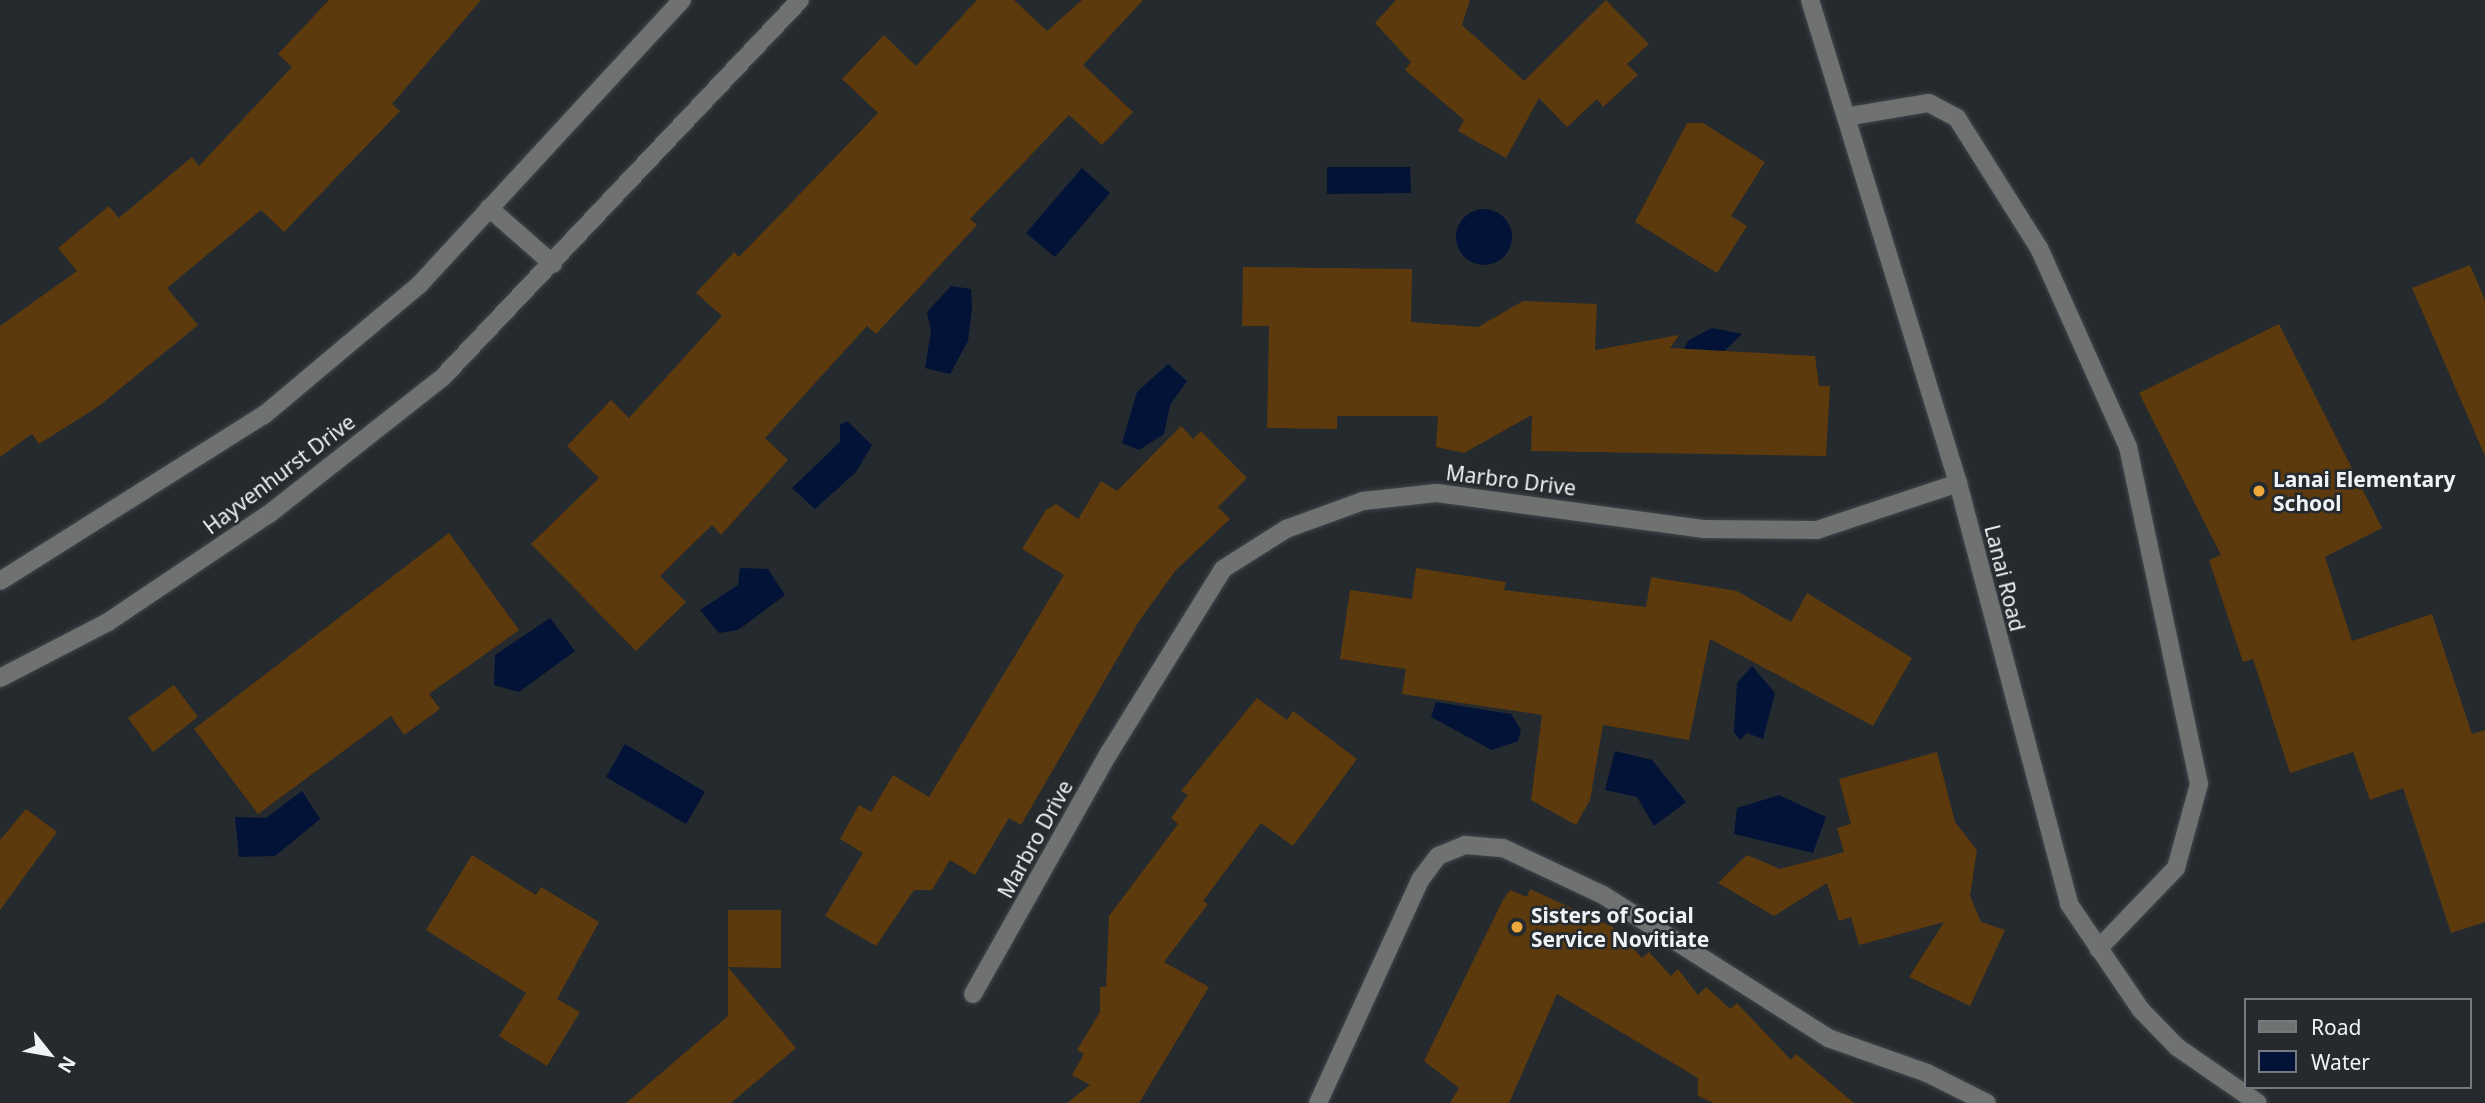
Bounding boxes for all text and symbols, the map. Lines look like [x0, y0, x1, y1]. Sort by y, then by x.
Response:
street label: Hayvenhurst Drive [198, 409, 360, 539]
street label: Marbro Drive [1445, 460, 1577, 500]
place label: Lanai Elementary School [2273, 466, 2456, 516]
marker: Lanai Elementary School [2251, 483, 2267, 499]
street label: Lanai Road [1980, 522, 2030, 634]
street label: Marbro Drive [992, 776, 1078, 902]
place label: Sisters of Social Service Novitiate [1531, 902, 1709, 952]
marker: Sisters of Social Service Novitiate [1509, 919, 1525, 935]
legend [2244, 998, 2471, 1089]
text: Road [2311, 1013, 2361, 1041]
north arrow [14, 1019, 84, 1089]
text: Water [2311, 1048, 2370, 1076]
text: N [52, 1051, 82, 1078]

